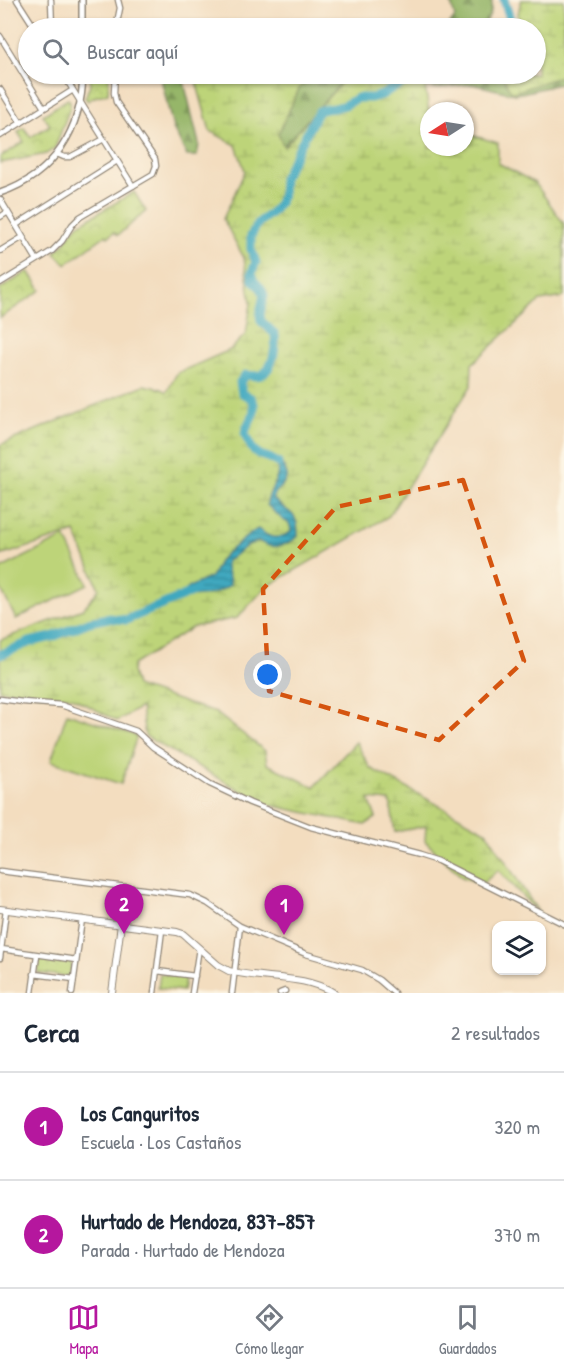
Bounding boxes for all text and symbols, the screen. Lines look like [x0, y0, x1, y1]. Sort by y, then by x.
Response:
search box [18, 18, 546, 84]
icon: search [39, 35, 72, 68]
text: Buscar aquí [87, 36, 179, 66]
north arrow [420, 102, 474, 156]
your location [253, 660, 282, 689]
pin: 2 [104, 884, 144, 934]
pin: 1 [264, 886, 304, 935]
map controls [492, 921, 546, 975]
button: layers [492, 921, 546, 975]
text: Cerca [24, 1015, 79, 1050]
text: 2 resultados [451, 1019, 540, 1046]
text: Los Canguritos [81, 1098, 199, 1128]
text: 1 [40, 1113, 47, 1140]
text: 320 m [495, 1113, 540, 1140]
text: Escuela · Los Castaños [81, 1128, 241, 1155]
text: Hurtado de Mendoza, 837-857 [81, 1206, 315, 1236]
text: 2 [39, 1221, 48, 1248]
text: 370 m [494, 1221, 540, 1248]
text: Parada · Hurtado de Mendoza [81, 1236, 285, 1263]
tab: Mapa [67, 1301, 100, 1359]
tab: Cómo llegar [235, 1301, 304, 1359]
tab: Guardados [439, 1301, 497, 1359]

